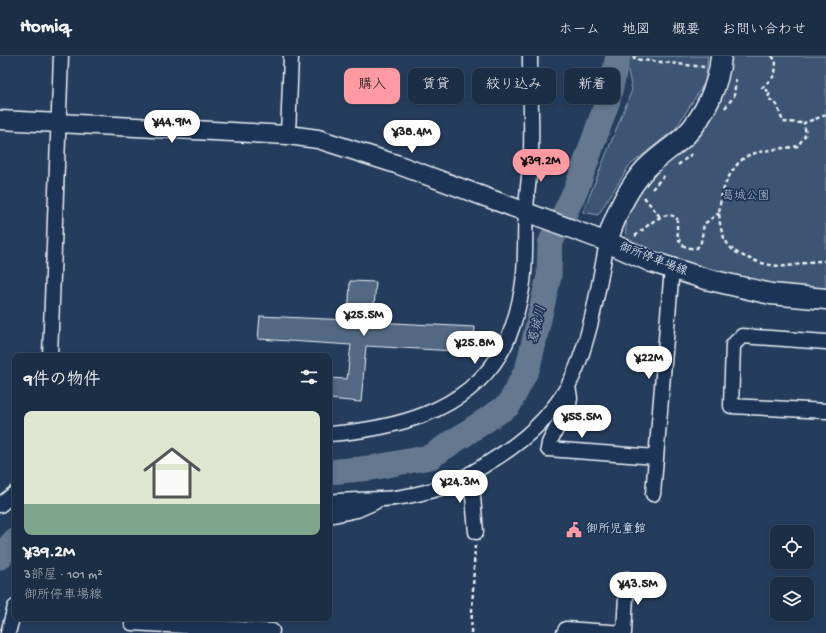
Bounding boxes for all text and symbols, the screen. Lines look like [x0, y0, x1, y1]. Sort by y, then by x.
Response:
text: Homiq [20, 16, 70, 39]
text: ホーム [559, 22, 600, 39]
text: 地図 [622, 22, 650, 39]
text: 概要 [672, 22, 700, 39]
text: お問い合わせ [722, 22, 806, 39]
chip: 購入 [344, 68, 400, 104]
chip: 賃貸 [408, 68, 464, 104]
chip: 絞り込み [472, 68, 556, 104]
chip: 新着 [564, 68, 620, 104]
pin: ¥44.9M [139, 110, 205, 144]
text: ¥44.9M [153, 115, 191, 130]
pin: ¥38.4M [379, 120, 445, 154]
text: ¥38.4M [392, 125, 432, 140]
pin: ¥39.2M [508, 149, 574, 183]
text: ¥39.2M [522, 154, 560, 169]
park label: 葛城公園 [722, 189, 770, 204]
street label: 御所停車場線 [617, 240, 689, 279]
pin: ¥25.5M [331, 303, 397, 337]
water label: 葛城川 [525, 304, 550, 346]
text: ¥25.5M [344, 308, 384, 323]
pin: ¥25.8M [442, 331, 508, 365]
text: ¥25.8M [455, 336, 495, 351]
pin: ¥22M [625, 346, 673, 380]
text: ¥22M [635, 351, 663, 366]
icon: filters [298, 366, 320, 388]
text: 9件の物件 [24, 371, 101, 391]
pin: ¥55.5M [549, 405, 615, 439]
text: ¥55.5M [562, 410, 602, 425]
icon: home [136, 437, 208, 509]
pin: ¥24.3M [427, 470, 493, 504]
text: ¥24.3M [441, 475, 479, 490]
public building icon: 御所児童館 [565, 521, 583, 539]
place label: 御所児童館 [586, 522, 646, 537]
map controls [770, 525, 814, 621]
button: locate [770, 525, 814, 569]
text: ¥39.2M [24, 543, 75, 563]
text: 3部屋 · 101 m² [24, 568, 102, 583]
pin: ¥43.5M [605, 572, 671, 606]
text: ¥43.5M [619, 577, 657, 592]
button: layers [770, 577, 814, 621]
text: 御所停車場線 [24, 588, 102, 603]

